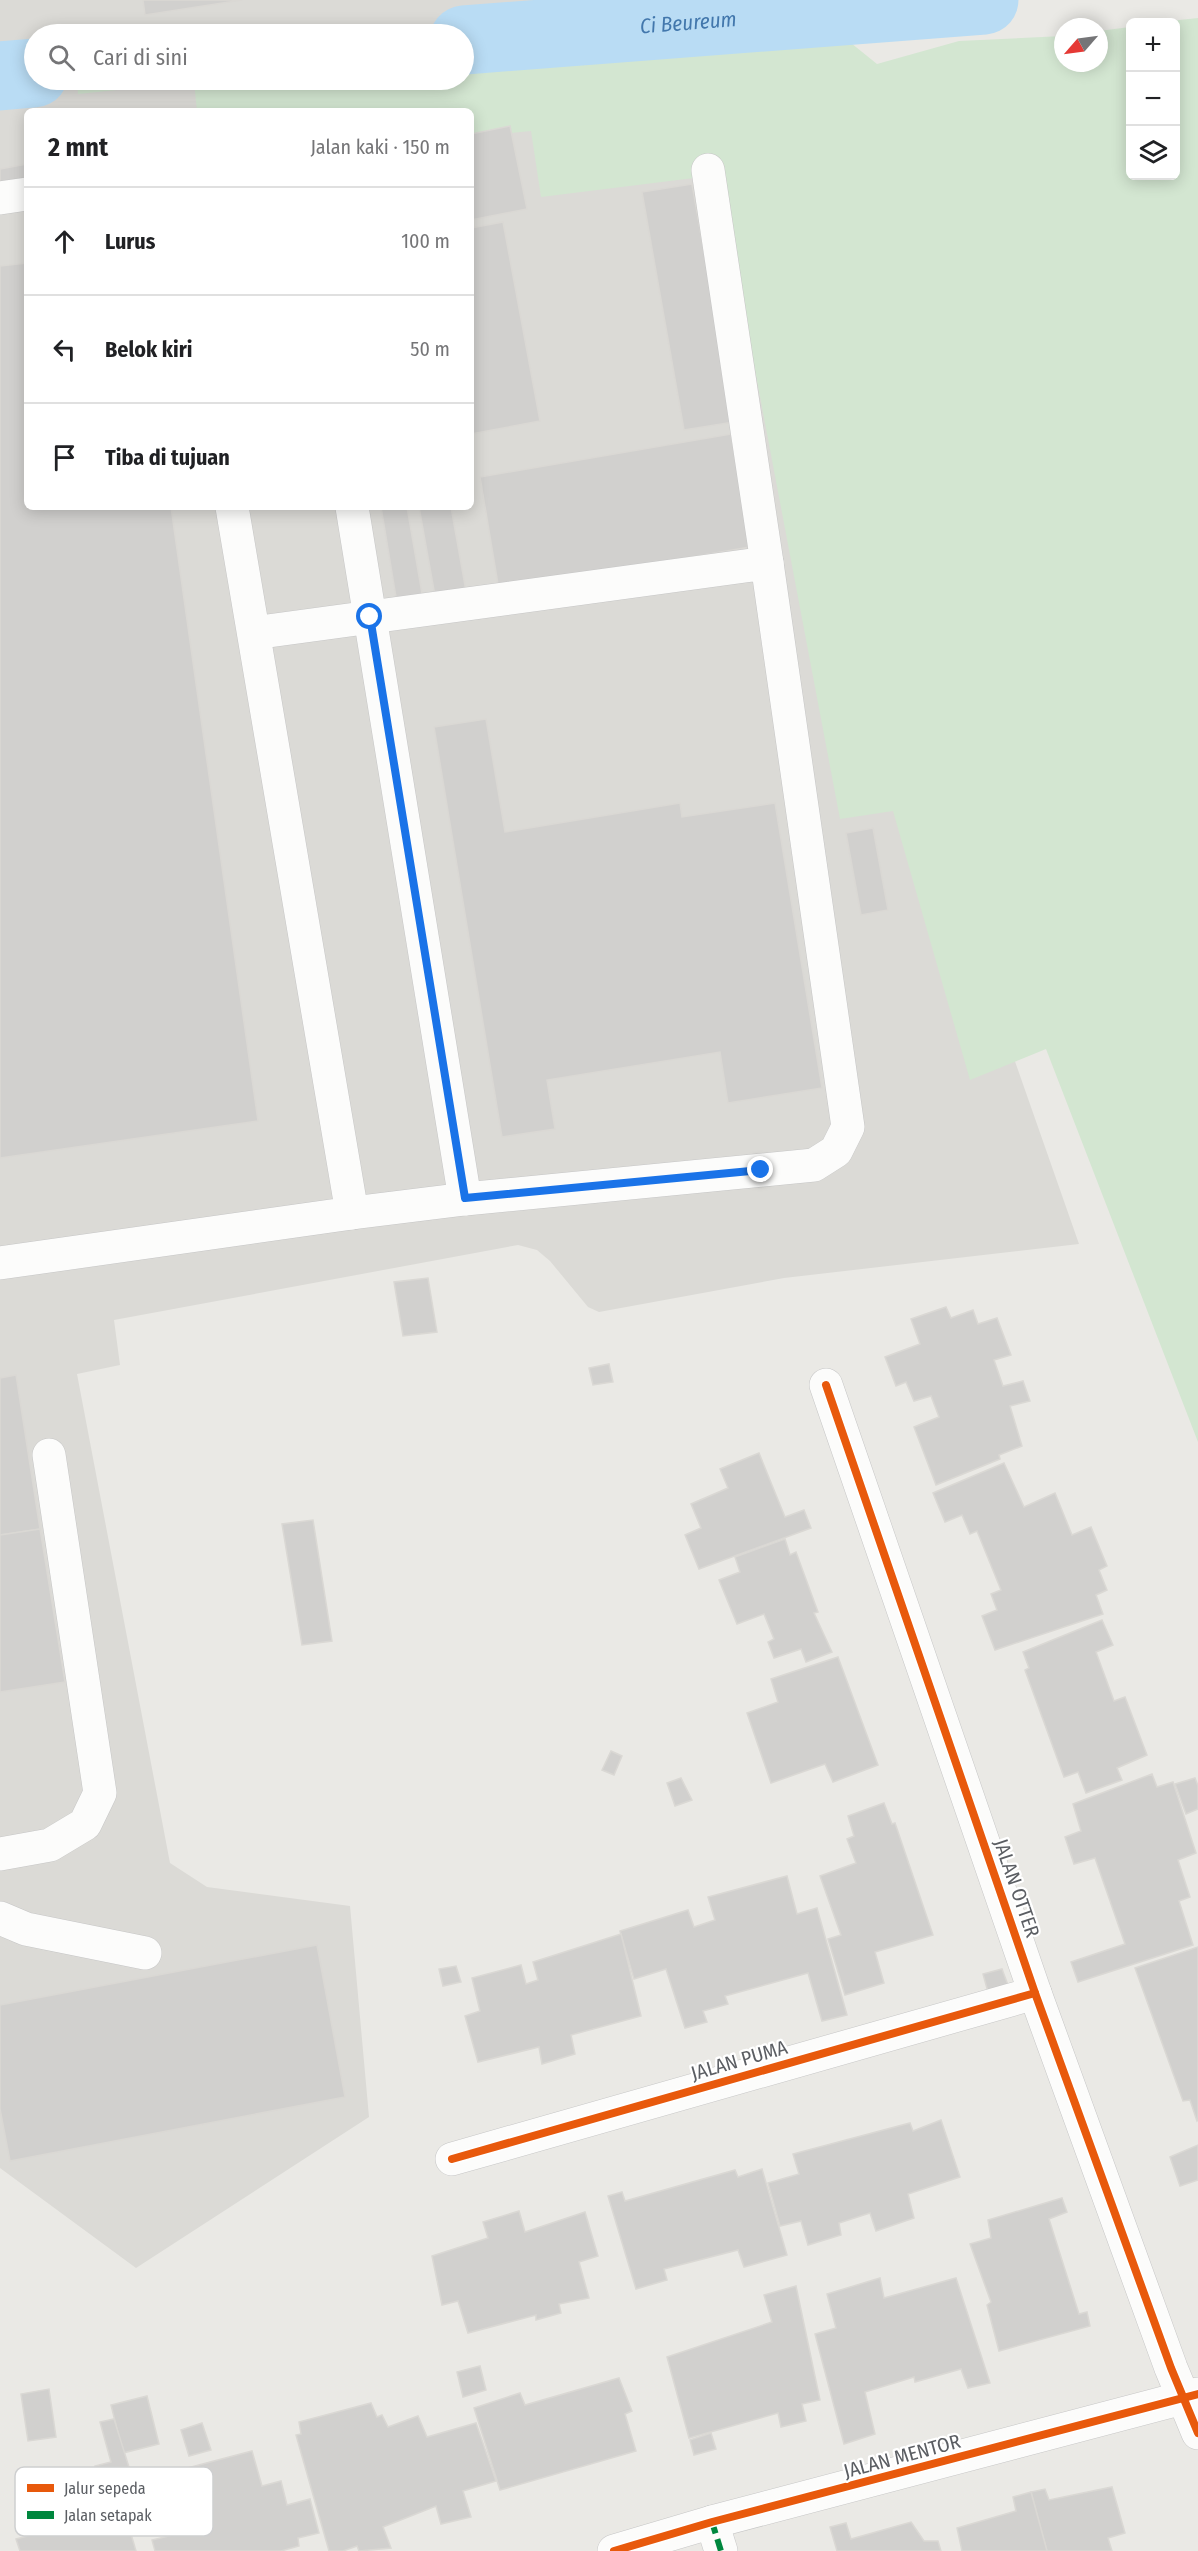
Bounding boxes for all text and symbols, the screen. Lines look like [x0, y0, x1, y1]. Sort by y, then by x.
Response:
water label: Ci Beureum [639, 6, 738, 39]
north arrow [1054, 18, 1108, 72]
map controls [1126, 18, 1180, 180]
button: + [1126, 18, 1180, 72]
search box [24, 24, 474, 90]
icon: search [45, 41, 78, 74]
text: Cari di sini [93, 44, 188, 71]
button: − [1126, 72, 1180, 126]
button: layers [1126, 126, 1180, 180]
text: 2 mnt [48, 132, 108, 163]
text: Jalan kaki · 150 m [310, 135, 450, 159]
icon: ahead [48, 225, 81, 258]
text: Lurus [105, 228, 155, 255]
text: 100 m [401, 229, 450, 253]
icon: left [48, 333, 81, 366]
text: Belok kiri [105, 336, 193, 363]
text: 50 m [410, 337, 450, 361]
icon: arrive [48, 441, 81, 474]
text: Tiba di tujuan [105, 444, 230, 471]
route start [356, 603, 382, 629]
route end [747, 1156, 773, 1182]
street label: JALAN OTTER [989, 1835, 1045, 1941]
street label: JALAN PUMA [688, 2035, 790, 2085]
street label: JALAN MENTOR [841, 2429, 963, 2483]
legend [15, 2467, 213, 2536]
text: Jalur sepeda [64, 2479, 146, 2498]
text: Jalan setapak [64, 2506, 152, 2525]

